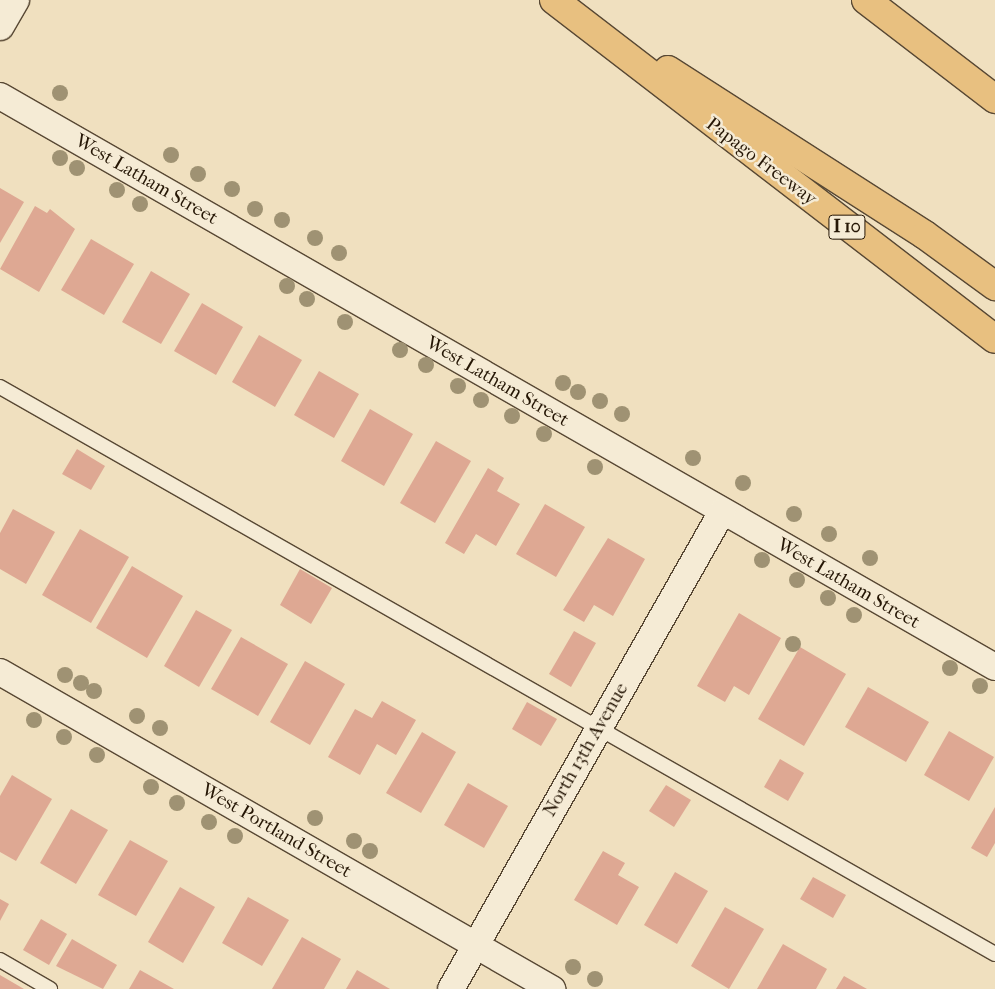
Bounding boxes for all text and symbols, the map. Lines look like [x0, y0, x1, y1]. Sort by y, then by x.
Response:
street label: Papago Freeway [701, 113, 821, 211]
street label: West Latham Street [70, 130, 222, 230]
road number: I 10 [828, 212, 866, 242]
street label: West Latham Street [421, 332, 573, 432]
street label: West Latham Street [772, 534, 924, 634]
street label: North 13th Avenue [538, 679, 634, 821]
street label: West Portland Street [197, 779, 355, 883]

